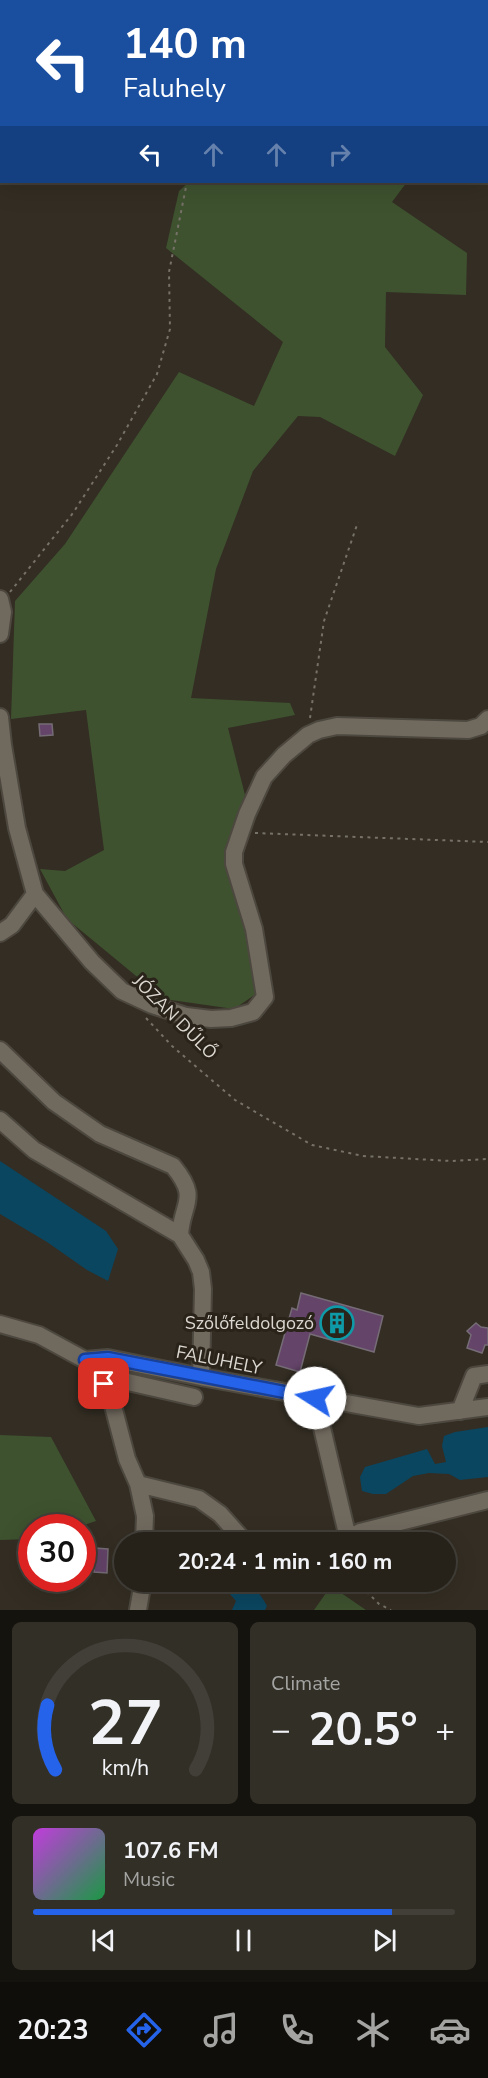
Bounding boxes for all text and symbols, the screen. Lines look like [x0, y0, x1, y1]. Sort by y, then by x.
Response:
text: 140 m [123, 16, 247, 73]
icon: left [24, 24, 102, 102]
text: Faluhely [123, 70, 226, 107]
icon: left [134, 138, 167, 171]
icon: ahead [197, 138, 230, 171]
icon: ahead [260, 138, 293, 171]
icon: right [323, 138, 356, 171]
street label: JÓZAN DŰLŐ [127, 969, 222, 1064]
building icon: Szőlőfeldolgozó [319, 1305, 355, 1341]
place label: Szőlőfeldolgozó [185, 1311, 314, 1335]
street label: FALUHELY [174, 1340, 264, 1380]
pin [78, 1358, 129, 1409]
position arrow [283, 1366, 347, 1430]
icon: arrive [87, 1367, 120, 1400]
speed limit sign: 30 [18, 1514, 96, 1592]
text: 20:24 · 1 min · 160 m [178, 1547, 392, 1577]
text: Climate [271, 1670, 340, 1697]
text: 27 [88, 1681, 162, 1766]
text: 20.5° [308, 1700, 418, 1761]
text: − [271, 1708, 291, 1753]
text: + [435, 1708, 455, 1753]
text: km/h [101, 1753, 149, 1783]
text: 107.6 FM [123, 1836, 219, 1866]
text: Music [123, 1866, 175, 1893]
icon: previous [87, 1924, 120, 1957]
icon: pause [227, 1924, 260, 1957]
icon: next [368, 1924, 401, 1957]
icon: directions [123, 2009, 165, 2051]
icon: music [200, 2009, 242, 2051]
icon: phone [276, 2009, 318, 2051]
icon: climate [352, 2009, 394, 2051]
icon: car [429, 2009, 471, 2051]
text: 20:23 [17, 2012, 89, 2049]

